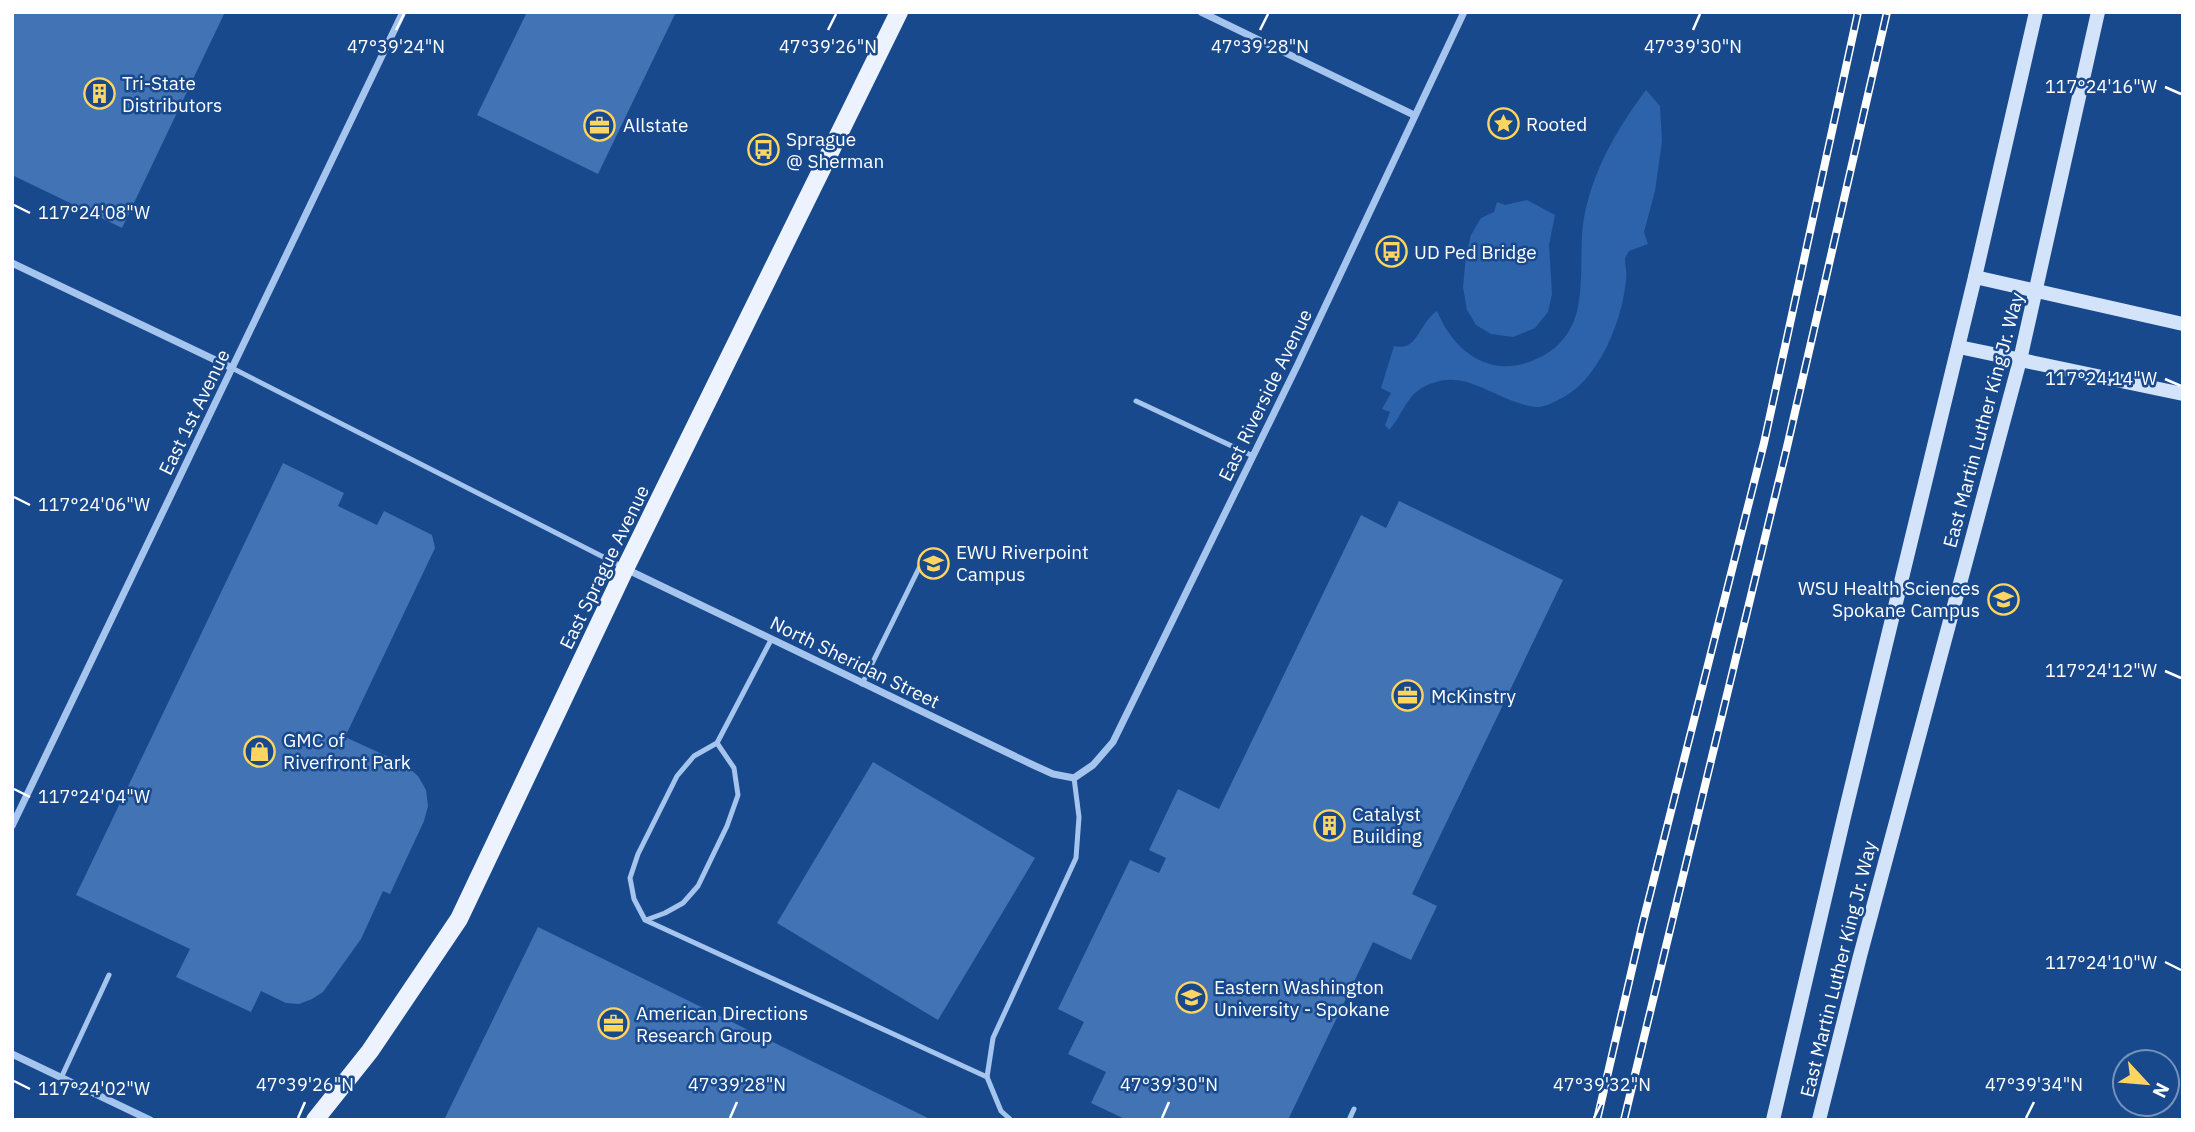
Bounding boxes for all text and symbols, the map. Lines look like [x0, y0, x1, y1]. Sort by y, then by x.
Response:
text: 47°39'24"N [347, 35, 445, 58]
text: 47°39'26"N [779, 35, 877, 58]
text: 47°39'28"N [1211, 35, 1309, 58]
text: 47°39'30"N [1644, 35, 1742, 58]
place label: Tri-State Distributors [122, 71, 222, 117]
text: 117°24'16"W [2045, 75, 2157, 98]
building icon: Tri-State Distributors [82, 77, 116, 111]
place icon: Rooted [1486, 107, 1520, 141]
office icon: Allstate [583, 108, 617, 142]
place label: Rooted [1526, 112, 1587, 136]
place label: Allstate [623, 113, 688, 137]
place label: Sprague @ Sherman [786, 127, 884, 173]
bus stop icon: Sprague @ Sherman [746, 133, 780, 167]
text: 117°24'08"W [38, 201, 150, 224]
bus stop icon: UD Ped Bridge [1374, 235, 1408, 269]
place label: UD Ped Bridge [1414, 240, 1537, 264]
street label: East Martin Luther King Jr. Way [1937, 289, 2029, 550]
street label: East Riverside Avenue [1213, 305, 1317, 485]
street label: East 1st Avenue [153, 345, 235, 479]
text: 117°24'14"W [2045, 367, 2157, 390]
street label: East Sprague Avenue [554, 481, 654, 653]
text: 117°24'06"W [38, 493, 150, 516]
place label: EWU Riverpoint Campus [956, 540, 1089, 586]
school or university icon: EWU Riverpoint Campus [916, 546, 950, 580]
place label: WSU Health Sciences Spokane Campus [1798, 576, 1980, 622]
school or university icon: WSU Health Sciences Spokane Campus [1986, 582, 2020, 616]
street label: North Sheridan Street [766, 611, 944, 713]
text: 117°24'12"W [2045, 659, 2157, 682]
office icon: McKinstry [1391, 679, 1425, 713]
place label: McKinstry [1431, 684, 1517, 708]
place label: GMC of Riverfront Park [283, 728, 411, 774]
shop icon: GMC of Riverfront Park [243, 734, 277, 768]
text: 117°24'04"W [38, 785, 150, 808]
place label: Catalyst Building [1352, 802, 1422, 848]
building icon: Catalyst Building [1312, 808, 1346, 842]
street label: East Martin Luther King Jr. Way [1794, 838, 1882, 1100]
text: 117°24'10"W [2045, 951, 2157, 974]
place label: Eastern Washington University - Spokane [1214, 975, 1390, 1021]
school or university icon: Eastern Washington University - Spokane [1174, 981, 1208, 1015]
place label: American Directions Research Group [636, 1001, 808, 1047]
office icon: American Directions Research Group [596, 1007, 630, 1041]
north arrow [2111, 1048, 2181, 1118]
text: 47°39'26"N [256, 1073, 354, 1096]
text: 47°39'28"N [688, 1073, 786, 1096]
text: 47°39'30"N [1120, 1073, 1218, 1096]
text: 47°39'32"N [1553, 1073, 1651, 1096]
text: 47°39'34"N [1985, 1073, 2083, 1096]
text: 117°24'02"W [38, 1077, 150, 1100]
text: N [2147, 1079, 2175, 1102]

